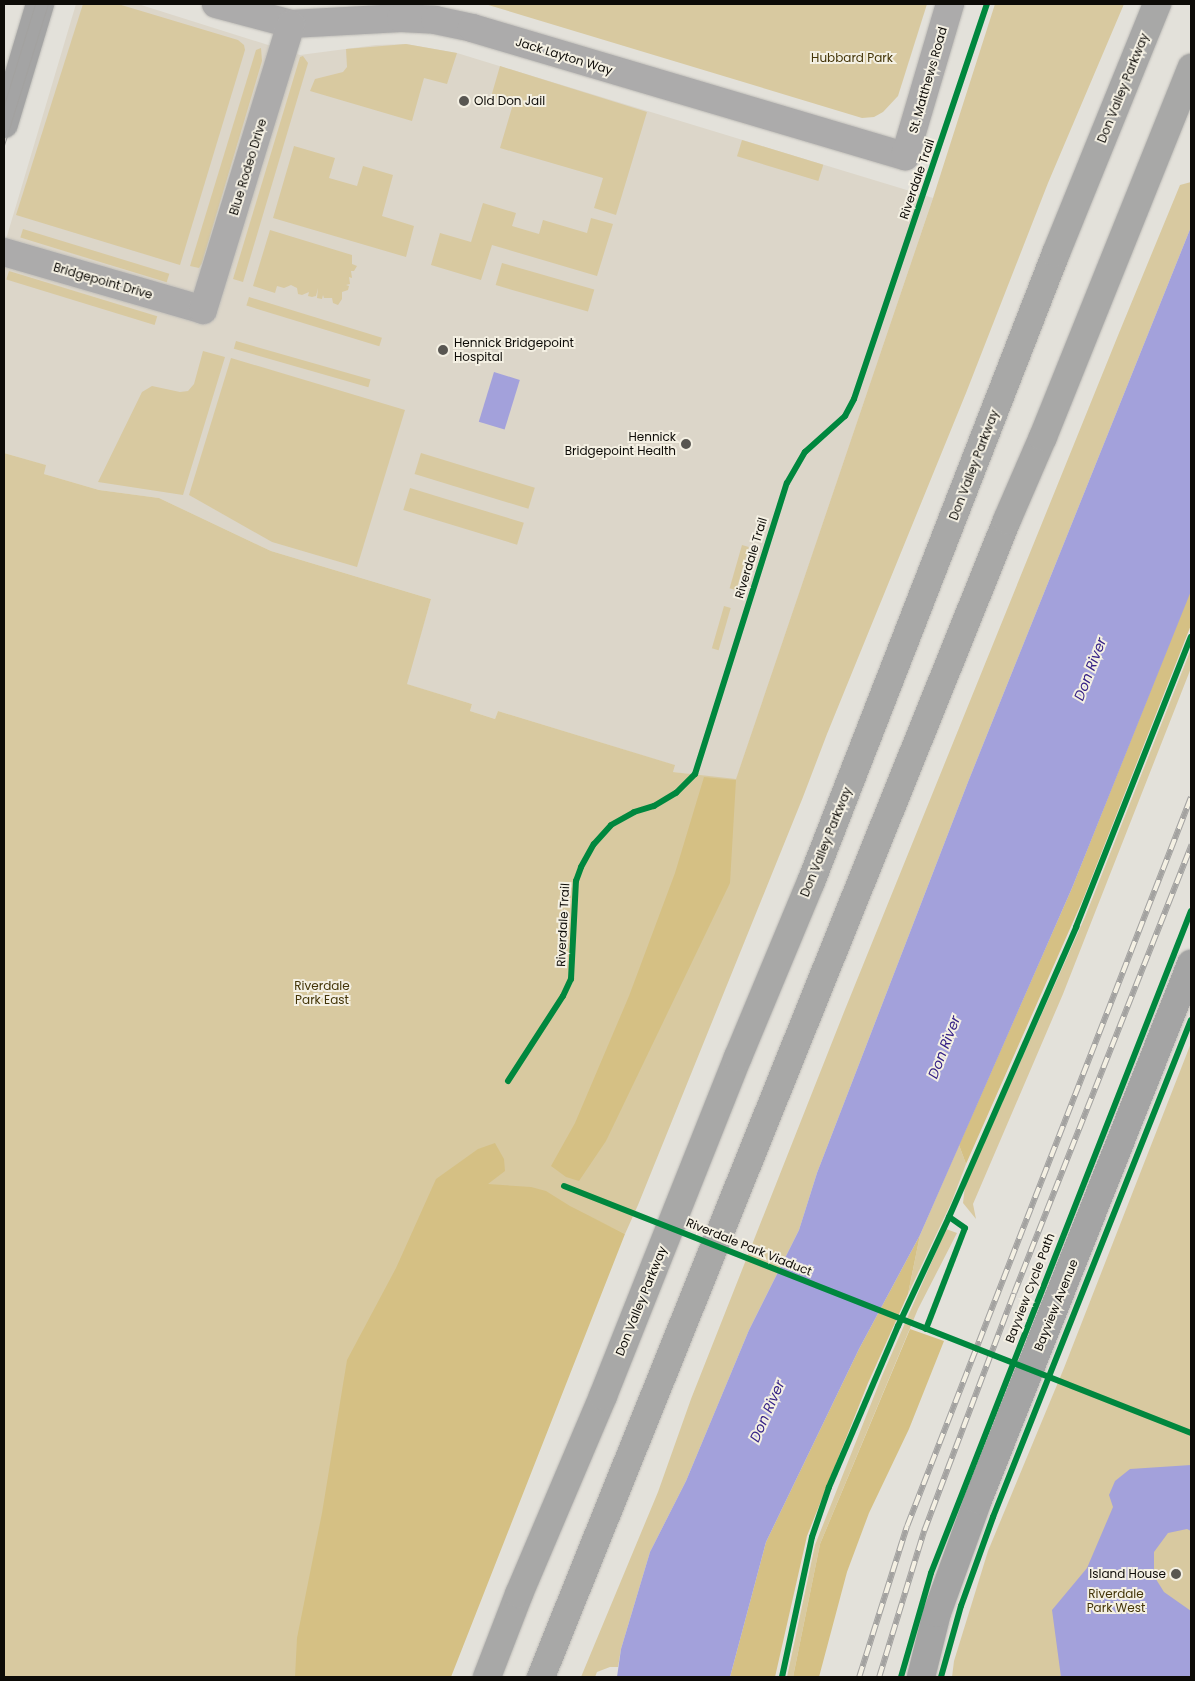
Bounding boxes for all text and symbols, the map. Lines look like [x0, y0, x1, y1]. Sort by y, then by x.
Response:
street label: St. Matthews Road [906, 25, 950, 135]
street label: Don Valley Parkway [1094, 31, 1152, 145]
street label: Jack Layton Way [514, 34, 614, 78]
park label: Hubbard Park [811, 51, 893, 65]
place label: Old Don Jail [474, 94, 545, 108]
marker: Old Don Jail [458, 95, 470, 107]
street label: Blue Rodeo Drive [226, 117, 270, 217]
street label: Riverdale Trail [897, 137, 937, 221]
street label: Bridgepoint Drive [52, 260, 154, 302]
place label: Hennick Bridgepoint Hospital [454, 336, 574, 364]
marker: Hennick Bridgepoint Hospital [436, 343, 450, 357]
street label: Don Valley Parkway [946, 408, 1002, 522]
place label: Hennick Bridgepoint Health [565, 430, 676, 458]
marker: Hennick Bridgepoint Health [680, 438, 692, 450]
street label: Riverdale Trail [732, 516, 770, 600]
water label: Don River [1070, 635, 1110, 703]
street label: Don Valley Parkway [797, 785, 855, 899]
street label: Riverdale Trail [554, 883, 572, 967]
park label: Riverdale Park East [294, 979, 350, 1007]
water label: Don River [924, 1013, 964, 1081]
street label: Riverdale Park Viaduct [684, 1215, 814, 1279]
street label: Bayview Cycle Path [1002, 1231, 1058, 1345]
street label: Don Valley Parkway [612, 1244, 670, 1358]
street label: Bayview Avenue [1031, 1257, 1081, 1353]
water label: Don River [746, 1378, 788, 1444]
place label: Island House [1089, 1567, 1166, 1581]
marker: Island House [1170, 1568, 1182, 1580]
park label: Riverdale Park West [1087, 1587, 1145, 1615]

